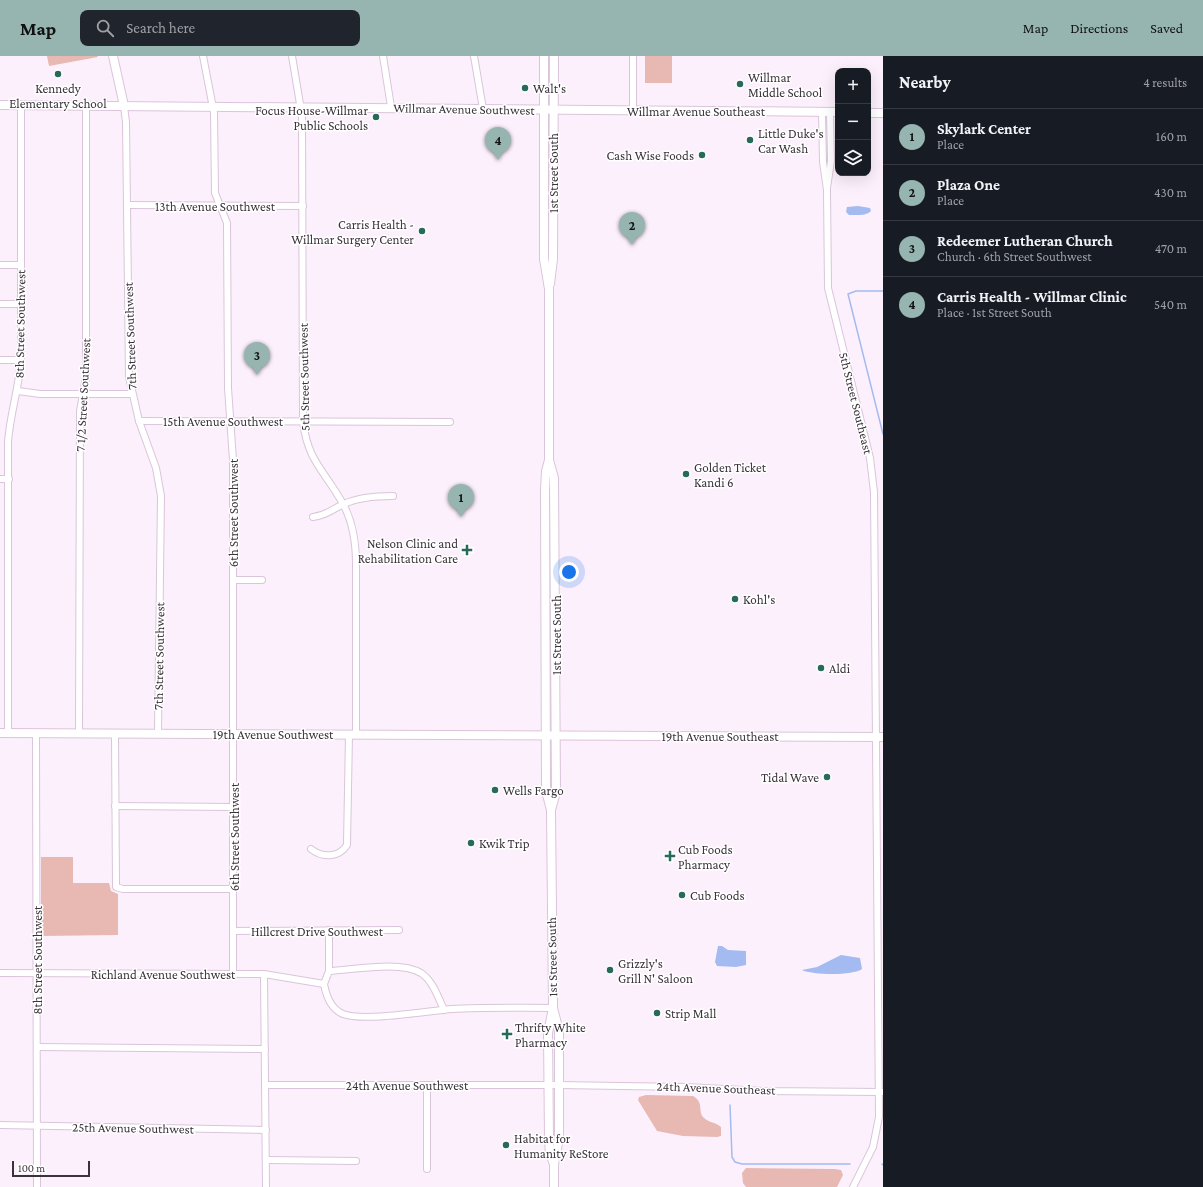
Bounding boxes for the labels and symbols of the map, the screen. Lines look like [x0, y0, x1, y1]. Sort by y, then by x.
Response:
marker: Kennedy Elementary School [53, 69, 63, 79]
place label: Willmar Middle School [748, 70, 823, 100]
marker: Willmar Middle School [735, 79, 745, 89]
place label: Kennedy Elementary School [9, 81, 107, 111]
place label: Walt's [533, 81, 566, 96]
marker: Walt's [520, 83, 530, 93]
street label: Willmar Avenue Southwest [393, 100, 536, 118]
place label: Focus House-Willmar Public Schools [255, 103, 368, 133]
street label: Willmar Avenue Southeast [627, 104, 766, 119]
marker: Focus House-Willmar Public Schools [371, 112, 381, 122]
place label: Little Duke's Car Wash [758, 126, 824, 156]
pin: 4 [485, 127, 511, 160]
street label: 1st Street South [546, 133, 561, 213]
marker: Little Duke's Car Wash [745, 135, 755, 145]
place label: Cash Wise Foods [607, 148, 694, 163]
marker: Cash Wise Foods [697, 150, 707, 160]
street label: 13th Avenue Southwest [155, 199, 276, 214]
pin: 2 [619, 212, 645, 245]
place label: Carris Health - Willmar Surgery Center [291, 217, 414, 247]
marker: Carris Health - Willmar Surgery Center [417, 226, 427, 236]
street label: 8th Street Southwest [12, 269, 28, 379]
street label: 7th Street Southwest [121, 281, 139, 390]
street label: 5th Street Southwest [296, 322, 312, 431]
street label: 7 1/2 Street Southwest [73, 337, 94, 452]
pin: 3 [244, 342, 270, 375]
street label: 5th Street Southeast [836, 350, 876, 456]
street label: 15th Avenue Southwest [163, 414, 284, 429]
street label: 6th Street Southwest [226, 458, 241, 567]
place label: Golden Ticket Kandi 6 [694, 460, 767, 490]
marker: Golden Ticket Kandi 6 [681, 469, 691, 479]
pin: 1 [448, 484, 474, 517]
place label: Nelson Clinic and Rehabilitation Care [358, 536, 458, 566]
marker: Nelson Clinic and Rehabilitation Care [461, 544, 473, 556]
your location [559, 562, 579, 582]
place label: Kohl's [743, 592, 775, 607]
marker: Kohl's [730, 594, 740, 604]
street label: 1st Street South [549, 595, 564, 675]
street label: 7th Street Southwest [151, 601, 167, 710]
place label: Aldi [829, 661, 851, 676]
marker: Aldi [816, 663, 826, 673]
street label: 19th Avenue Southwest [213, 727, 334, 742]
street label: 19th Avenue Southeast [661, 729, 779, 744]
place label: Tidal Wave [761, 770, 819, 785]
marker: Tidal Wave [822, 772, 832, 782]
street label: 6th Street Southwest [227, 782, 242, 891]
place label: Wells Fargo [503, 783, 564, 798]
marker: Wells Fargo [490, 785, 500, 795]
place label: Kwik Trip [479, 836, 530, 851]
marker: Kwik Trip [466, 838, 476, 848]
place label: Cub Foods Pharmacy [678, 842, 733, 872]
marker: Cub Foods Pharmacy [665, 851, 675, 861]
place label: Cub Foods [690, 888, 745, 903]
marker: Cub Foods [677, 890, 687, 900]
street label: 8th Street Southwest [30, 905, 45, 1014]
street label: 1st Street South [544, 917, 560, 997]
street label: Hillcrest Drive Southwest [251, 924, 384, 939]
place label: Grizzly's Grill N' Saloon [618, 956, 693, 986]
marker: Grizzly's Grill N' Saloon [605, 965, 615, 975]
street label: Richland Avenue Southwest [91, 967, 236, 982]
place label: Strip Mall [665, 1006, 717, 1021]
marker: Strip Mall [652, 1008, 662, 1018]
place label: Thrifty White Pharmacy [515, 1020, 586, 1050]
marker: Thrifty White Pharmacy [502, 1029, 512, 1039]
street label: 24th Avenue Southwest [346, 1078, 469, 1093]
street label: 24th Avenue Southeast [656, 1078, 776, 1098]
street label: 25th Avenue Southwest [72, 1119, 195, 1137]
place label: Habitat for Humanity ReStore [514, 1131, 609, 1161]
marker: Habitat for Humanity ReStore [501, 1140, 511, 1150]
scale bar [12, 1159, 90, 1178]

